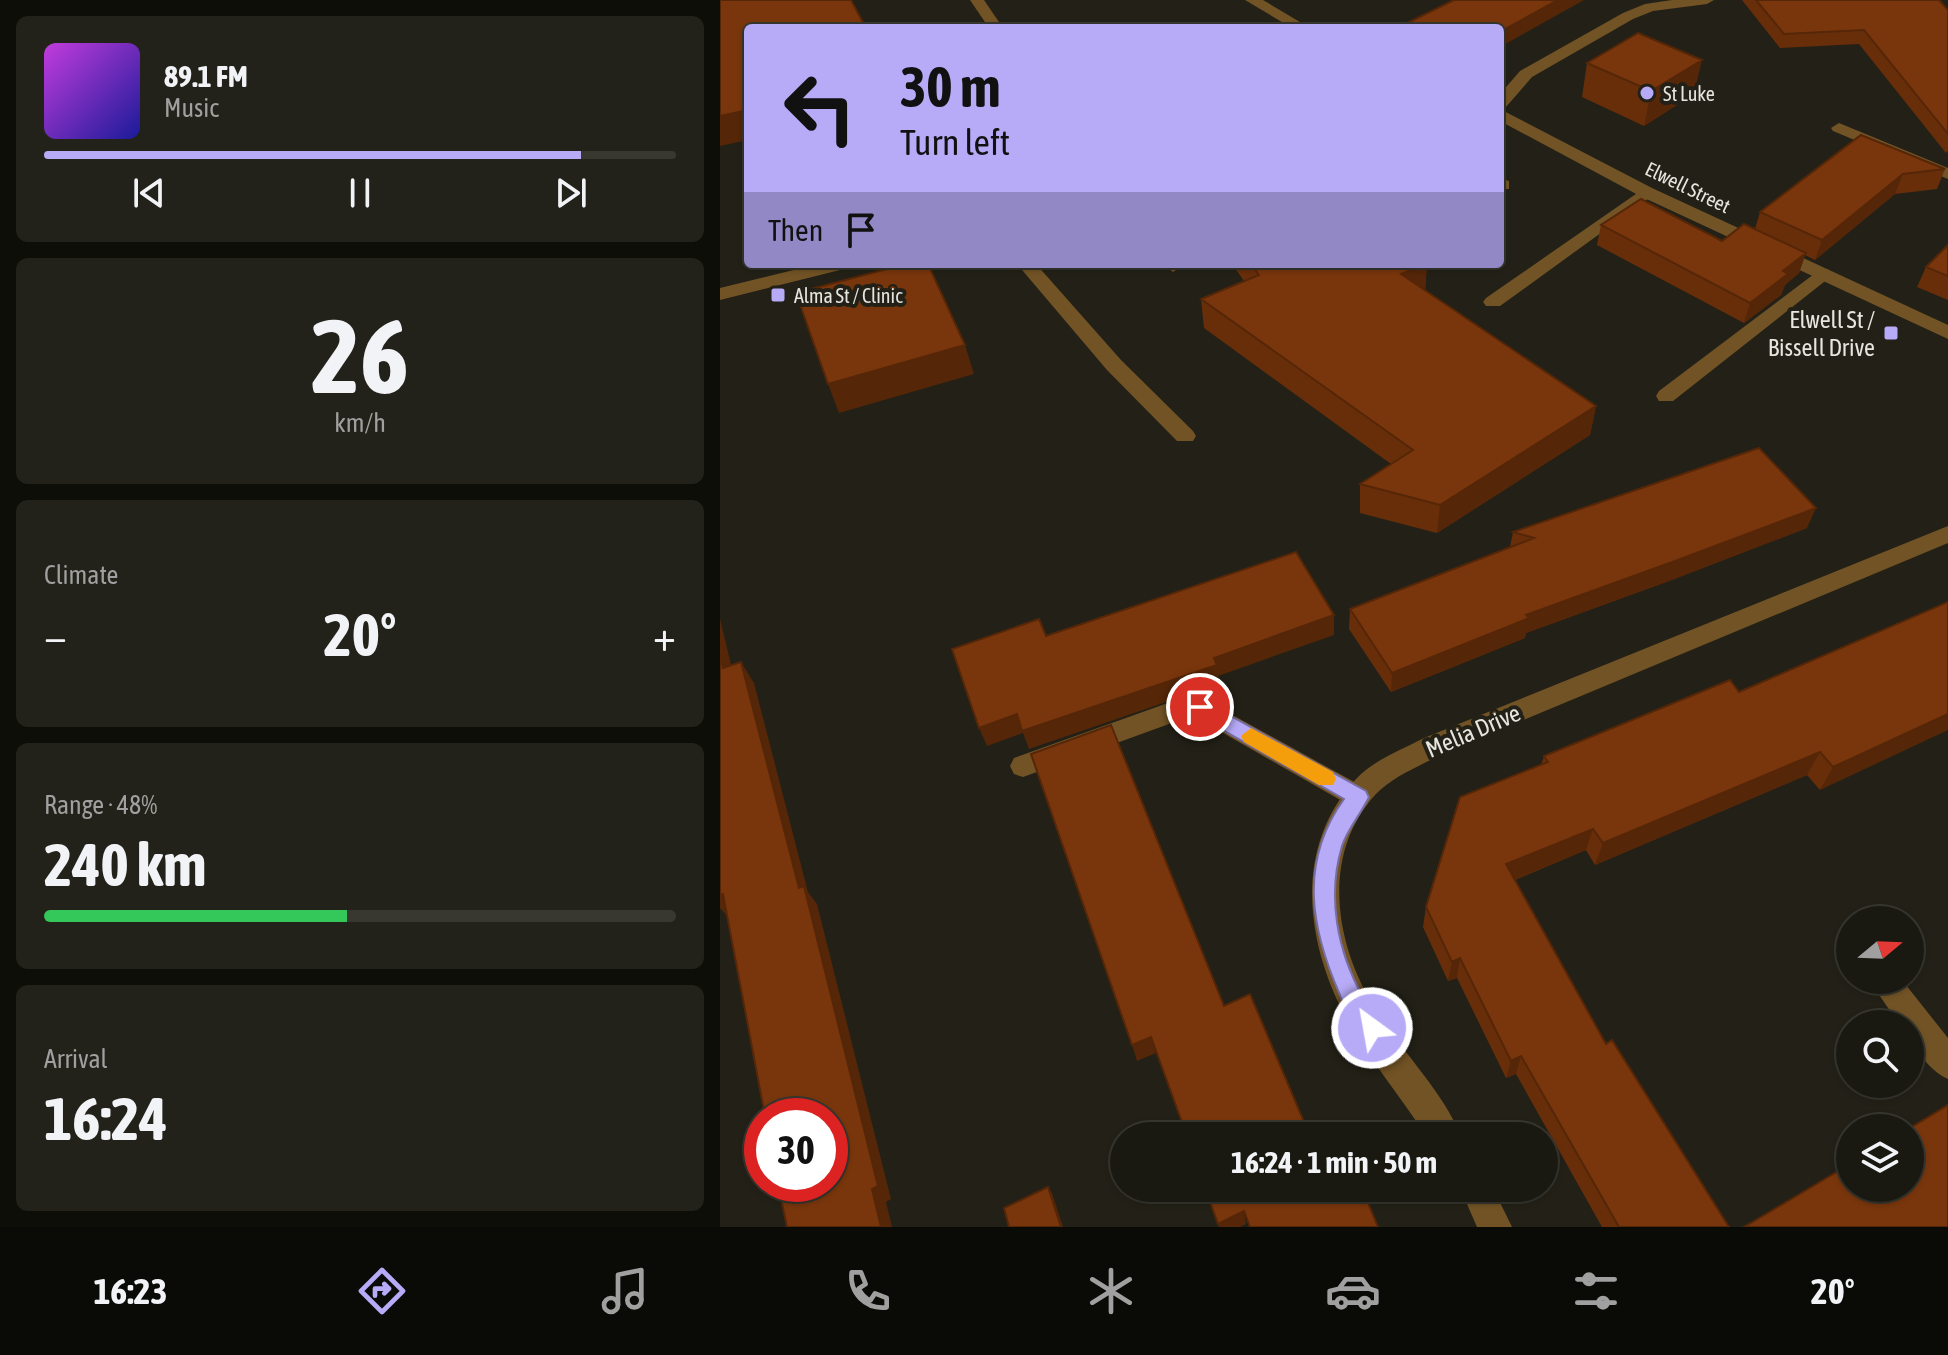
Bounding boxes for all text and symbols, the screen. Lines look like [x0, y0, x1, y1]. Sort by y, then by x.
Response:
text: 30 m [900, 55, 1001, 119]
icon: left [768, 56, 872, 160]
text: 89.1 FM [164, 59, 248, 93]
place label: St Luke [1663, 82, 1715, 105]
marker: St Luke [1638, 84, 1656, 102]
text: Music [164, 93, 219, 123]
text: Turn left [900, 121, 1010, 163]
street label: Elwell Street [1642, 157, 1734, 218]
icon: previous [127, 171, 171, 215]
icon: pause [338, 171, 382, 215]
icon: next [549, 171, 593, 215]
icon: arrive [839, 208, 883, 252]
text: Then [768, 213, 823, 247]
place label: Alma St / Clinic [794, 284, 903, 307]
marker: Alma St / Clinic [769, 286, 787, 304]
text: 26 [311, 296, 409, 415]
place label: Elwell St / Bissell Drive [1768, 306, 1875, 361]
marker: Elwell St / Bissell Drive [1882, 324, 1900, 342]
text: km/h [334, 408, 386, 438]
text: Climate [44, 560, 118, 590]
text: 20° [324, 600, 396, 669]
text: − [44, 610, 67, 660]
text: + [653, 610, 676, 660]
pin [1166, 673, 1234, 741]
icon: arrive [1178, 685, 1222, 729]
street label: Melia Drive [1422, 699, 1524, 763]
text: Range · 48% [44, 790, 157, 820]
text: 240 km [44, 830, 206, 899]
north arrow [1836, 906, 1924, 994]
map controls [1836, 906, 1924, 1202]
position arrow [1330, 986, 1414, 1070]
button: search [1836, 1010, 1924, 1098]
text: Arrival [44, 1044, 108, 1074]
text: 16:24 [44, 1084, 167, 1153]
speed limit sign: 30 [744, 1098, 848, 1202]
button: layers [1836, 1114, 1924, 1202]
text: 16:24 · 1 min · 50 m [1231, 1145, 1437, 1179]
icon: directions [354, 1263, 410, 1319]
icon: music [597, 1263, 653, 1319]
icon: phone [840, 1263, 896, 1319]
icon: climate [1083, 1263, 1139, 1319]
icon: car [1325, 1263, 1381, 1319]
icon: filters [1568, 1263, 1624, 1319]
text: 16:23 [93, 1270, 167, 1312]
text: 20° [1811, 1270, 1855, 1312]

